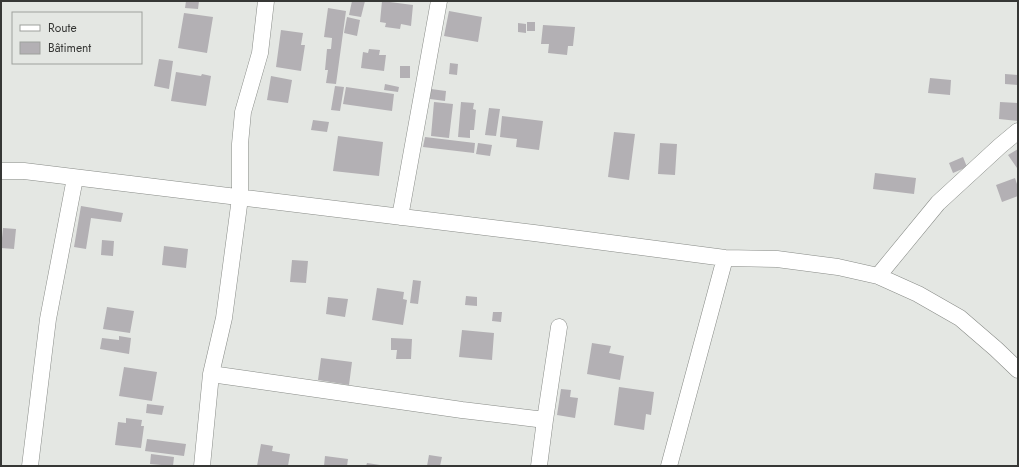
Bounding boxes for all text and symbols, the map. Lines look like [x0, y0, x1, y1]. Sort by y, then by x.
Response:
legend [12, 12, 142, 64]
text: Route [48, 19, 77, 37]
text: Bâtiment [48, 39, 91, 57]

